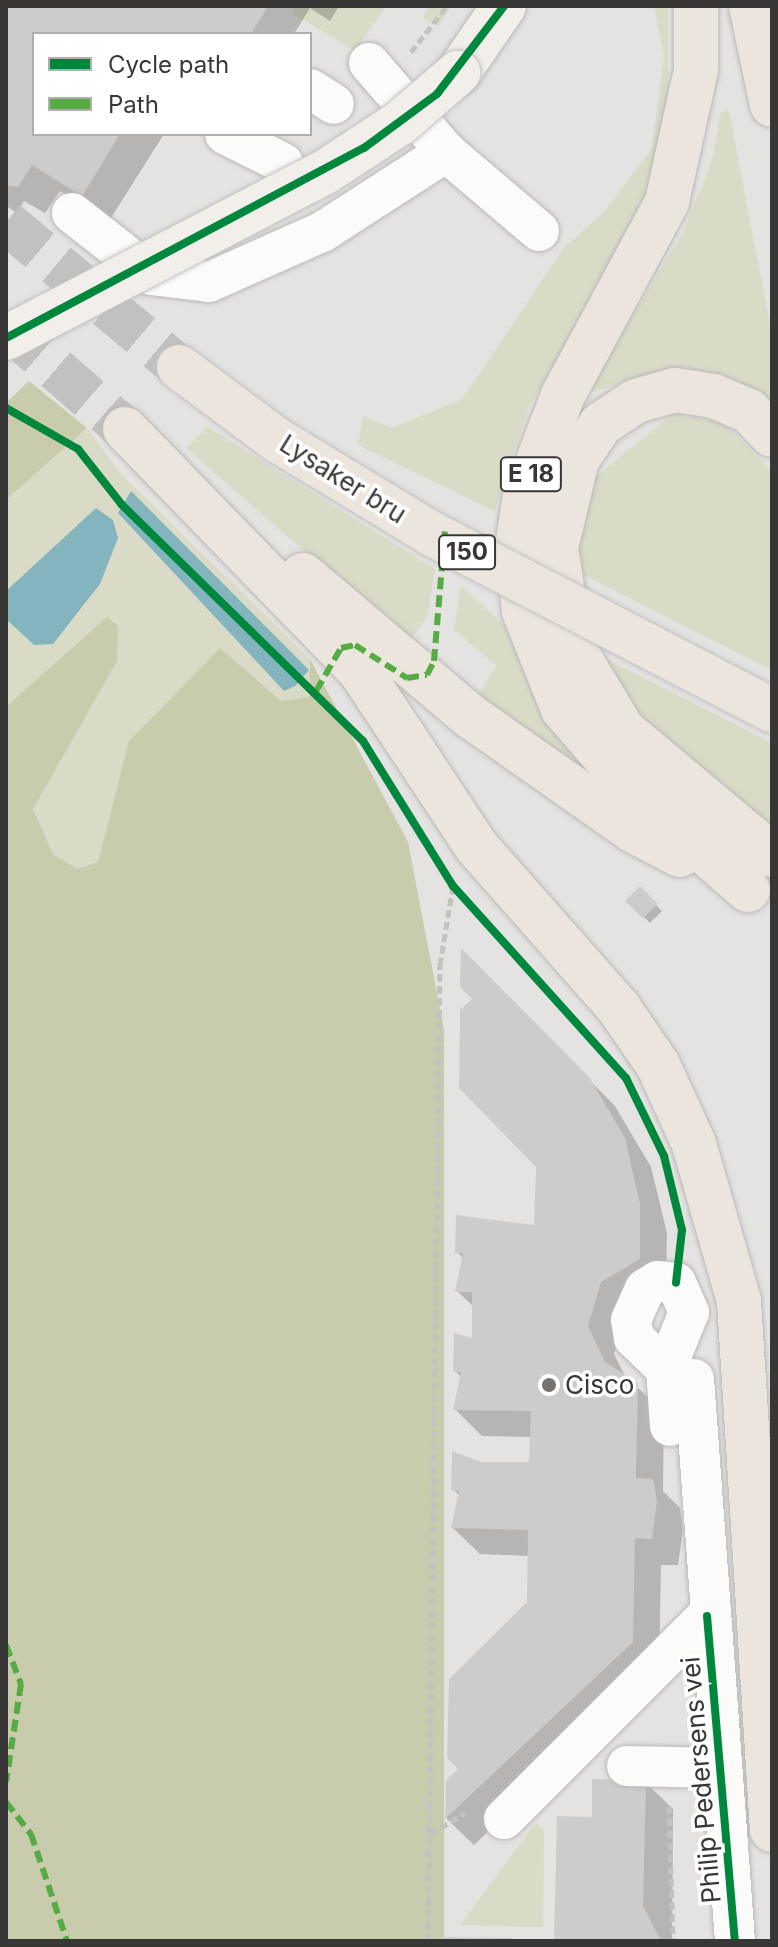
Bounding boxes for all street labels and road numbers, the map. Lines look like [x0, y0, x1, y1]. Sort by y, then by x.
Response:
street label: Lysaker bru [274, 428, 412, 530]
road number: E 18 [499, 454, 563, 494]
road number: 150 [437, 532, 497, 572]
street label: Philip Pedersens vei [675, 1655, 727, 1905]

